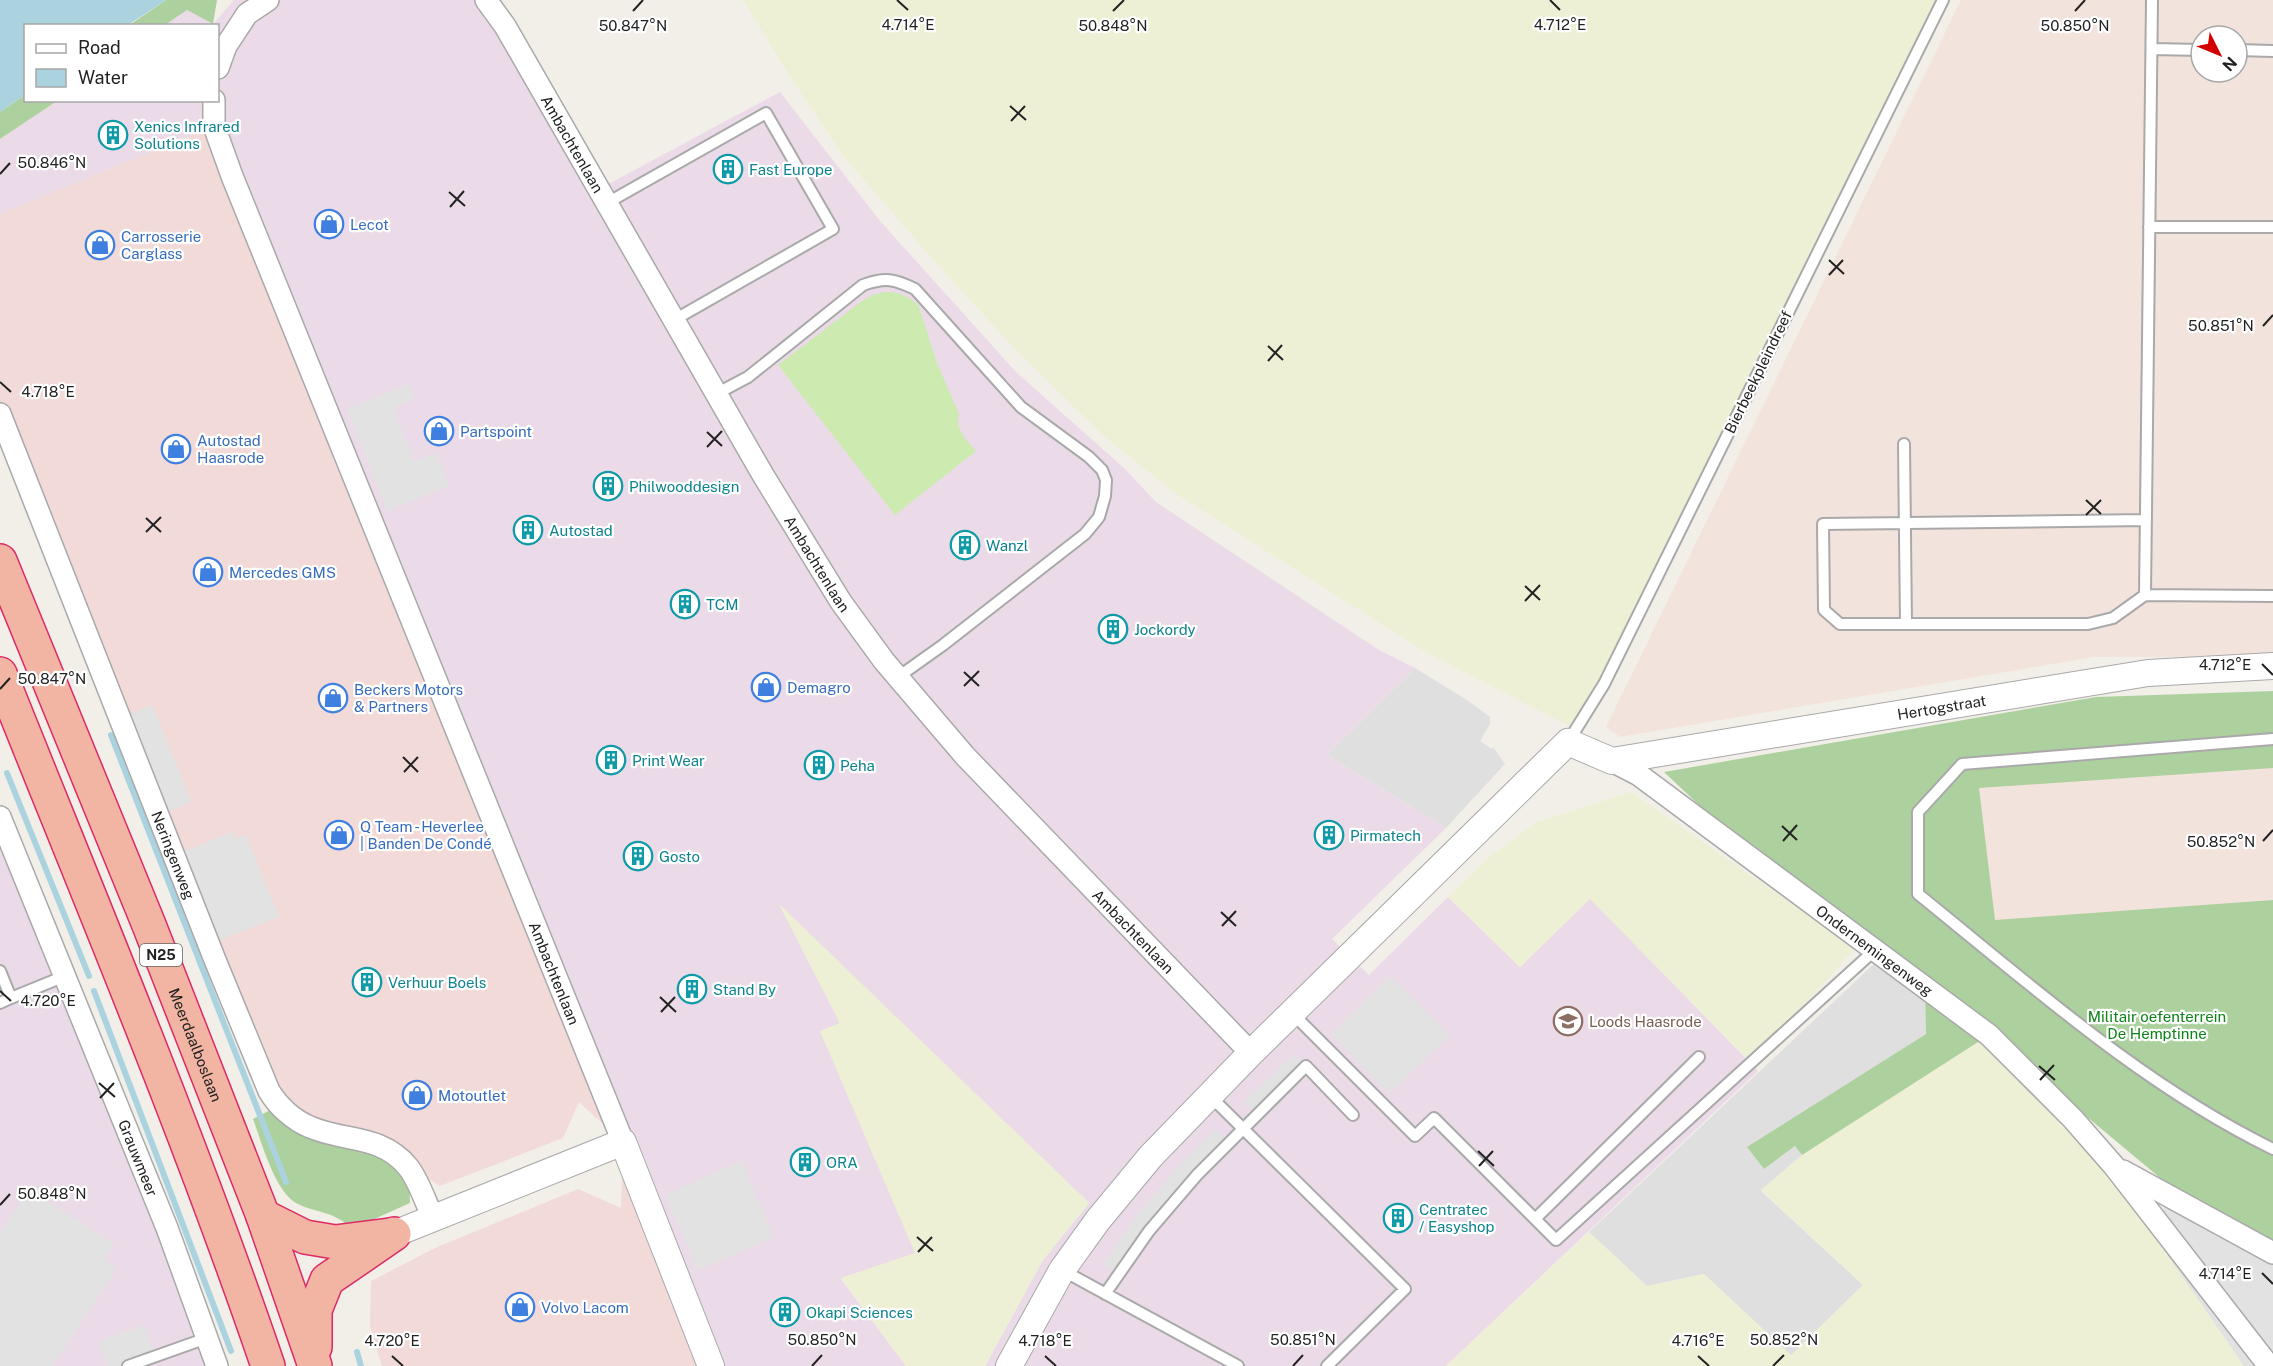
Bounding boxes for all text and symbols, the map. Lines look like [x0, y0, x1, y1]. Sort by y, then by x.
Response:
text: 4.714°E [881, 16, 935, 33]
text: 4.712°E [1534, 16, 1586, 33]
text: 50.847°N [599, 17, 667, 34]
text: 50.848°N [1078, 17, 1148, 34]
text: 50.850°N [2041, 17, 2109, 34]
legend [24, 24, 219, 102]
north arrow [2189, 24, 2249, 84]
text: Road [78, 37, 121, 58]
text: N [2218, 53, 2241, 75]
text: Water [78, 67, 128, 88]
street label: Ambachtenlaan [538, 92, 607, 196]
place label: Xenics Infrared Solutions [134, 118, 240, 152]
building icon: Xenics Infrared Solutions [97, 119, 129, 151]
building icon: Fast Europe [712, 153, 744, 185]
text: 50.846°N [18, 154, 86, 171]
place label: Fast Europe [749, 161, 833, 178]
shop icon: Lecot [313, 208, 345, 240]
place label: Lecot [350, 216, 389, 233]
place label: Carrosserie Carglass [121, 228, 201, 262]
shop icon: Carrosserie Carglass [84, 229, 116, 261]
street label: Bierbeekpleindreef [1721, 308, 1795, 436]
text: 50.851°N [2188, 317, 2254, 334]
text: 4.718°E [21, 383, 75, 400]
shop icon: Partspoint [423, 415, 455, 447]
place label: Partspoint [460, 423, 532, 440]
place label: Autostad Haasrode [197, 432, 264, 466]
shop icon: Autostad Haasrode [160, 433, 192, 465]
building icon: Philwooddesign [592, 470, 624, 502]
place label: Philwooddesign [629, 478, 739, 495]
street label: Ambachtenlaan [781, 512, 854, 615]
building icon: Autostad [512, 514, 544, 546]
place label: Autostad [549, 522, 613, 539]
building icon: Wanzl [949, 529, 981, 561]
place label: Wanzl [986, 537, 1028, 554]
shop icon: Mercedes GMS [192, 556, 224, 588]
place label: Mercedes GMS [229, 564, 336, 581]
building icon: TCM [669, 588, 701, 620]
place label: TCM [706, 596, 738, 613]
building icon: Jockordy [1097, 613, 1129, 645]
place label: Jockordy [1134, 621, 1196, 638]
text: 4.712°E [2199, 656, 2251, 673]
text: 50.847°N [18, 670, 86, 687]
shop icon: Demagro [750, 671, 782, 703]
place label: Demagro [787, 679, 851, 696]
place label: Beckers Motors & Partners [354, 681, 463, 715]
shop icon: Beckers Motors & Partners [317, 682, 349, 714]
street label: Hertogstraat [1896, 691, 1987, 723]
building icon: Print Wear [595, 744, 627, 776]
building icon: Peha [803, 749, 835, 781]
place label: Print Wear [632, 752, 705, 769]
place label: Peha [840, 757, 875, 774]
street label: Neringenweg [149, 808, 199, 902]
place label: Q Team - Heverlee | Banden De Condé [360, 818, 492, 852]
shop icon: Q Team - Heverlee | Banden De Condé [323, 819, 355, 851]
building icon: Pirmatech [1313, 819, 1345, 851]
place label: Pirmatech [1350, 827, 1421, 844]
text: 50.852°N [2187, 833, 2255, 850]
building icon: Gosto [622, 840, 654, 872]
place label: Gosto [659, 848, 700, 865]
street label: Ambachtenlaan [1089, 886, 1178, 976]
street label: Ondernemingenweg [1813, 901, 1936, 999]
street label: Ambachtenlaan [526, 919, 583, 1027]
road number: N25 [140, 944, 182, 966]
building icon: Verhuur Boels [351, 966, 383, 998]
building icon: Stand By [676, 973, 708, 1005]
place label: Verhuur Boels [388, 974, 486, 991]
place label: Stand By [713, 981, 776, 998]
street label: Meerdaalboslaan [166, 986, 226, 1104]
text: 4.720°E [20, 992, 76, 1009]
school or university icon: Loods Haasrode [1552, 1005, 1584, 1037]
park label: Militair oefenterrein De Hemptinne [2088, 1008, 2226, 1042]
place label: Loods Haasrode [1589, 1013, 1702, 1030]
shop icon: Motoutlet [401, 1079, 433, 1111]
place label: Motoutlet [438, 1087, 506, 1104]
street label: Grauwmeer [115, 1117, 162, 1199]
building icon: ORA [789, 1146, 821, 1178]
place label: ORA [826, 1154, 858, 1171]
text: 50.848°N [17, 1185, 87, 1202]
place label: Centratec / Easyshop [1419, 1201, 1494, 1235]
building icon: Centratec / Easyshop [1382, 1202, 1414, 1234]
text: 4.714°E [2198, 1265, 2252, 1282]
shop icon: Volvo Lacom [504, 1291, 536, 1323]
building icon: Okapi Sciences [769, 1296, 801, 1328]
place label: Volvo Lacom [541, 1299, 629, 1316]
place label: Okapi Sciences [806, 1304, 913, 1321]
text: 50.850°N [788, 1331, 856, 1348]
text: 50.851°N [1270, 1331, 1336, 1348]
text: 50.852°N [1750, 1331, 1818, 1348]
text: 4.720°E [364, 1332, 420, 1349]
text: 4.718°E [1018, 1332, 1072, 1349]
text: 4.716°E [1671, 1332, 1725, 1349]

